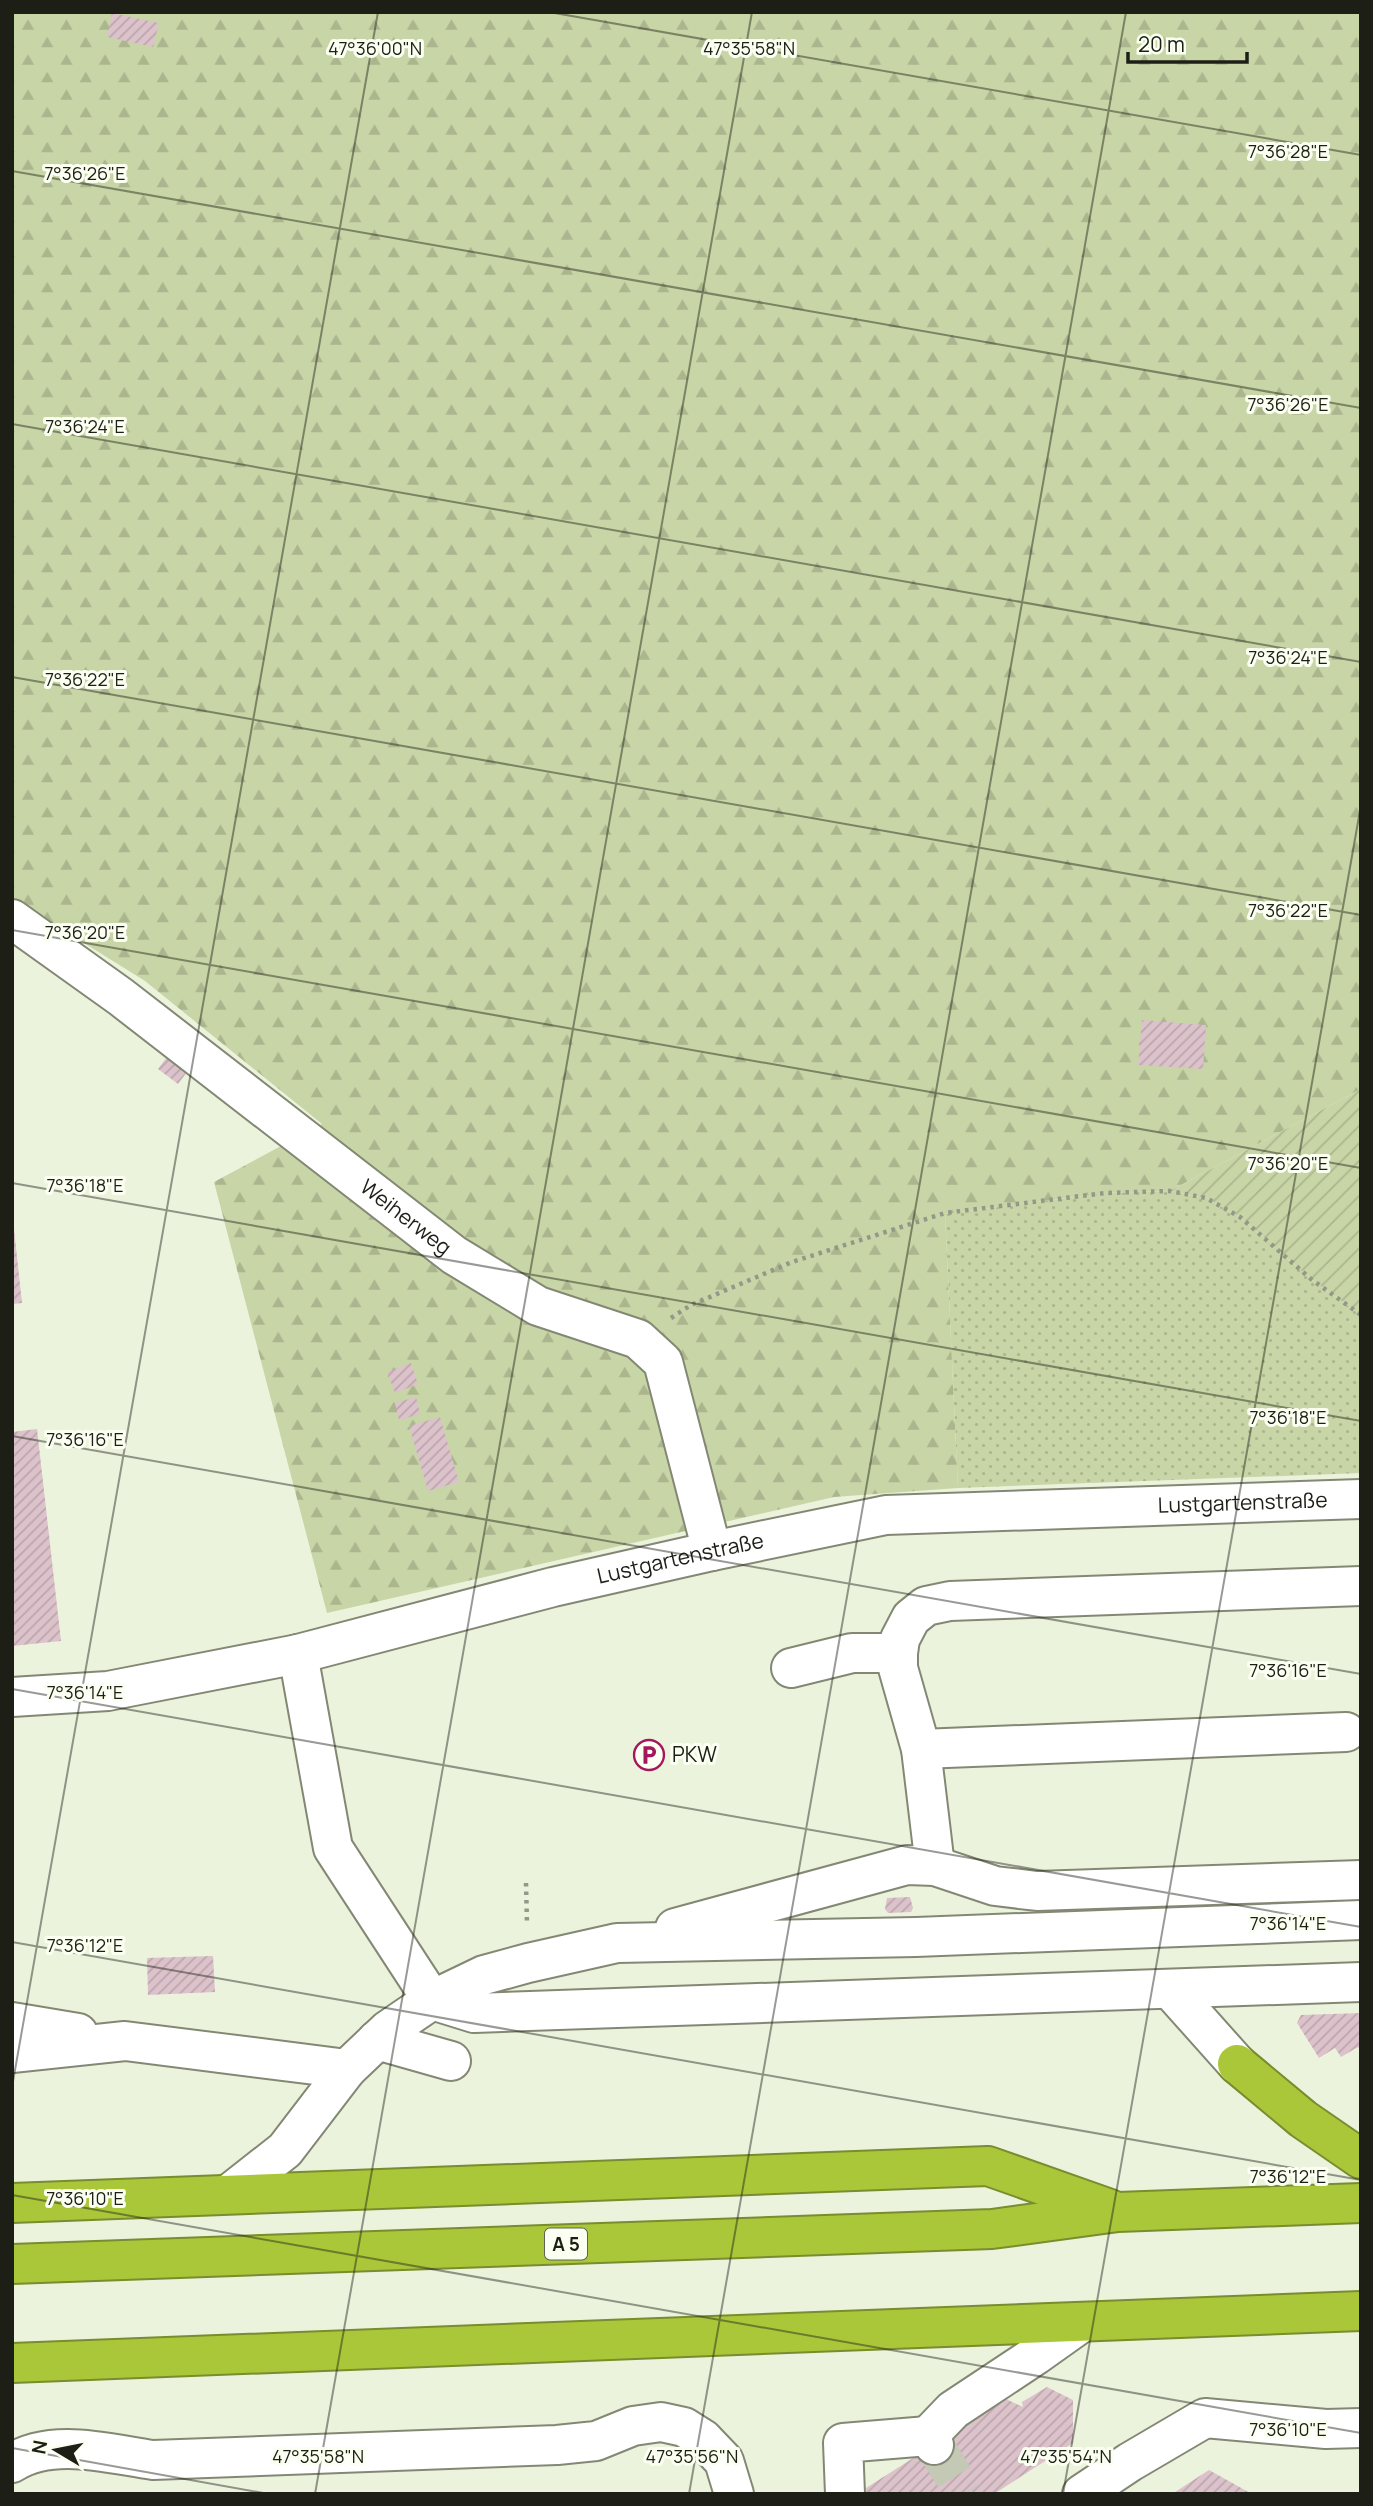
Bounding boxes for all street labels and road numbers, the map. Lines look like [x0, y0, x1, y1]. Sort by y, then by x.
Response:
street label: Weiherweg [355, 1172, 458, 1261]
street label: Lustgartenstraße [1157, 1485, 1328, 1519]
street label: Lustgartenstraße [594, 1526, 766, 1590]
road number: A 5 [545, 2228, 587, 2260]

